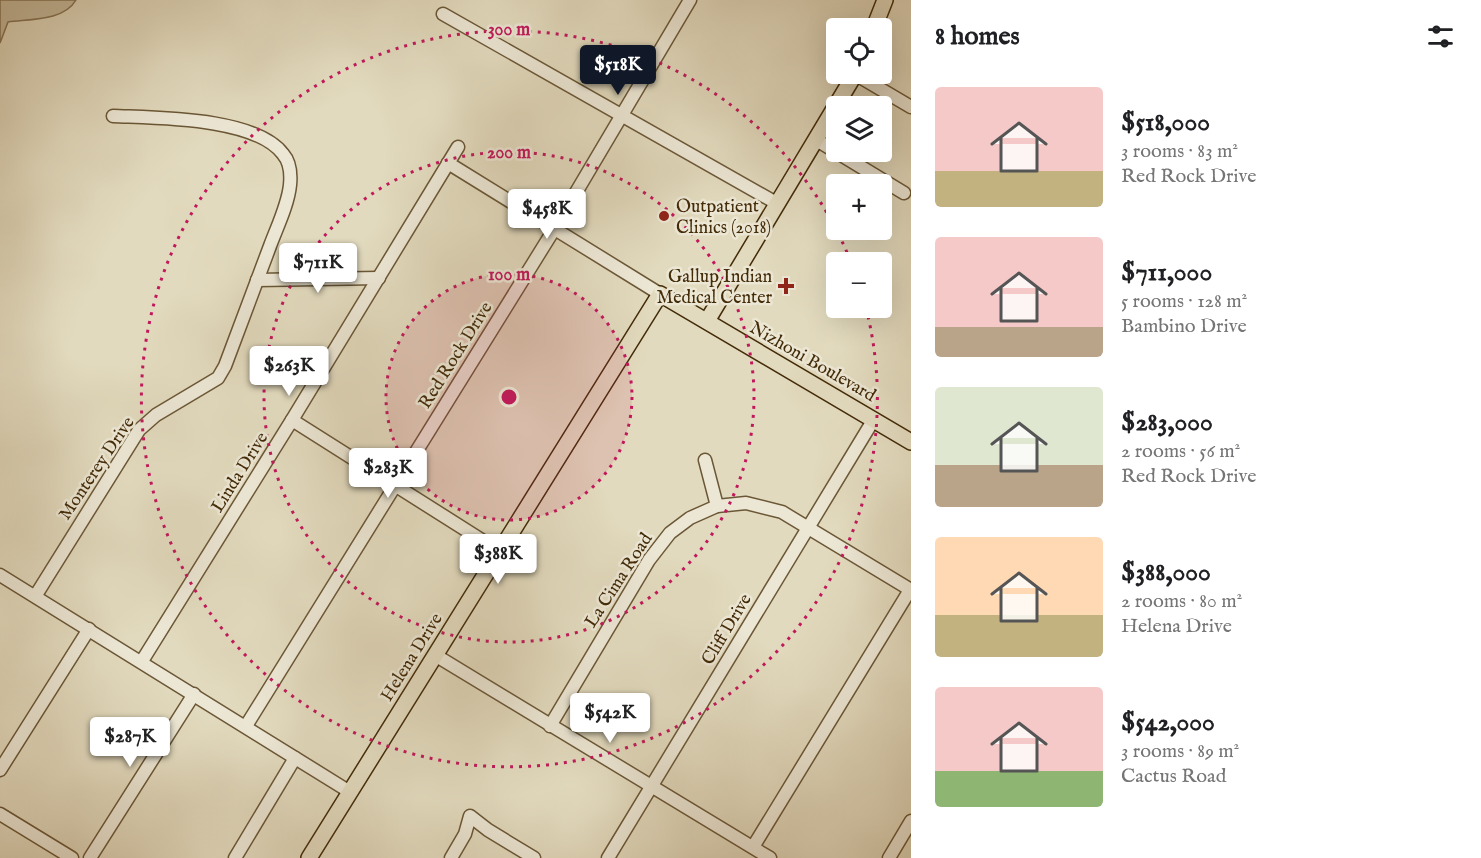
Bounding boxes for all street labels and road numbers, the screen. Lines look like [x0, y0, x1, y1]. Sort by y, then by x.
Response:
street label: Red Rock Drive [414, 298, 498, 414]
street label: Nizhoni Boulevard [745, 317, 880, 408]
street label: Monterey Drive [54, 413, 140, 525]
street label: Linda Drive [207, 428, 274, 517]
street label: La Cima Road [580, 529, 659, 633]
street label: Cliff Drive [697, 590, 758, 670]
street label: Helena Drive [376, 609, 448, 706]

